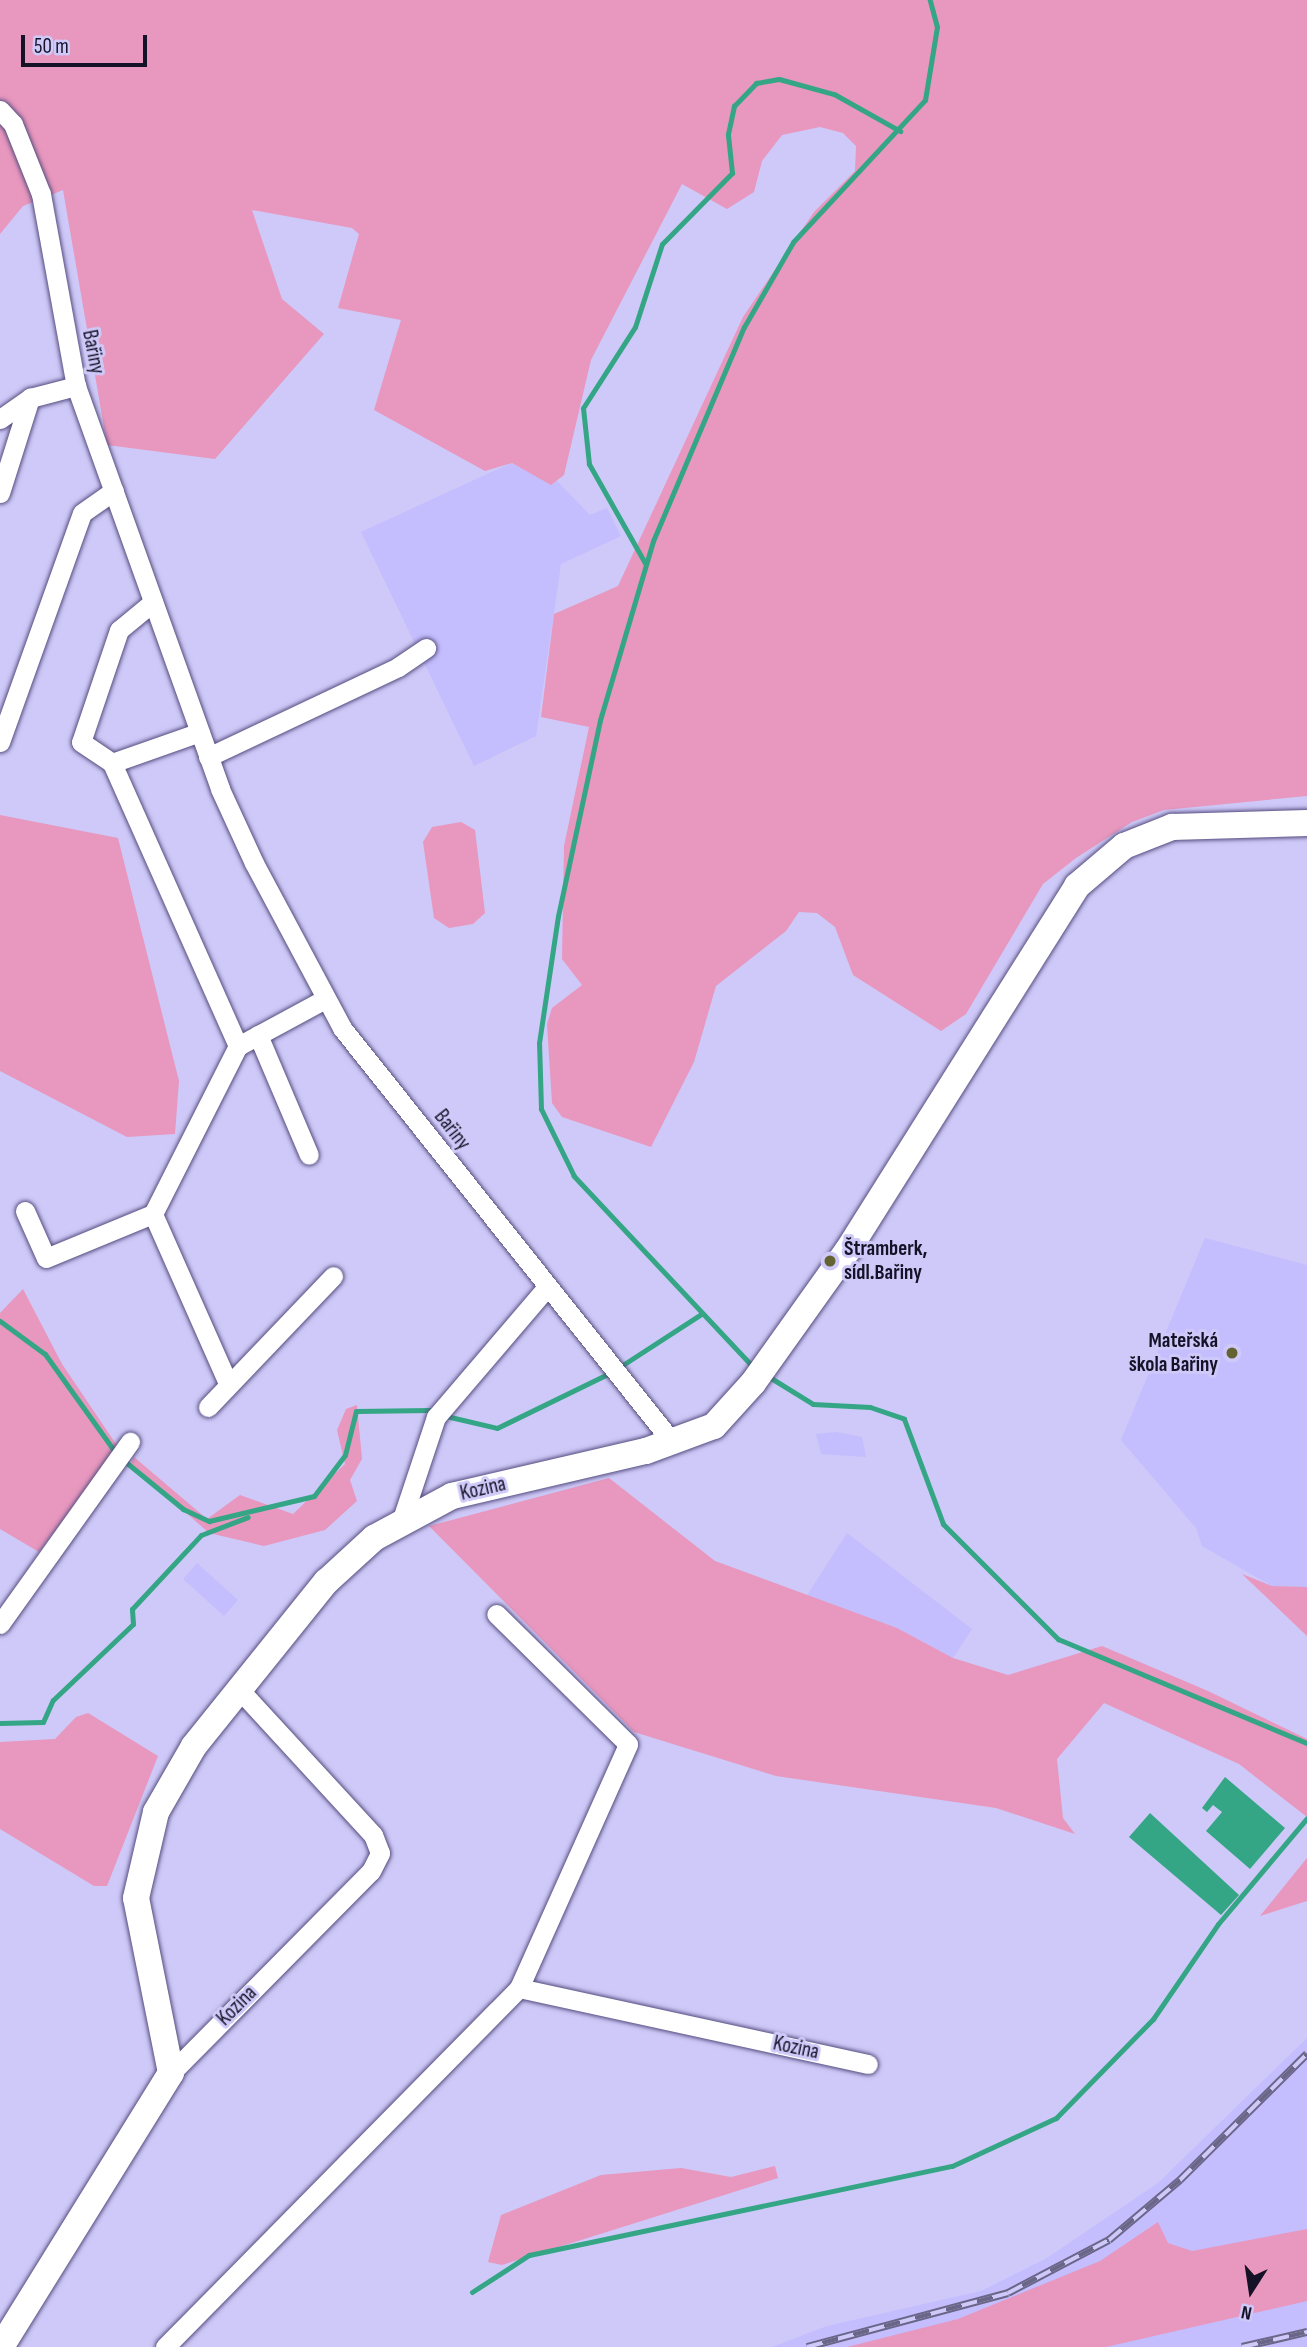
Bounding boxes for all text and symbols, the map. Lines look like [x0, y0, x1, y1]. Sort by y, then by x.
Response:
scale bar [24, 21, 150, 65]
text: 50 m [34, 34, 69, 59]
street label: Bařiny [76, 328, 110, 376]
street label: Bařiny [428, 1105, 476, 1155]
place label: Štramberk, sídl.Bařiny [844, 1236, 928, 1286]
marker: Štramberk, sídl.Bařiny [822, 1253, 838, 1269]
place label: Mateřská škola Bařiny [1129, 1328, 1218, 1378]
marker: Mateřská škola Bařiny [1224, 1345, 1240, 1361]
street label: Kozina [458, 1472, 508, 1506]
street label: Kozina [212, 1981, 262, 2031]
street label: Kozina [771, 2031, 821, 2065]
north arrow [1216, 2256, 1286, 2326]
text: N [1239, 2300, 1254, 2324]

